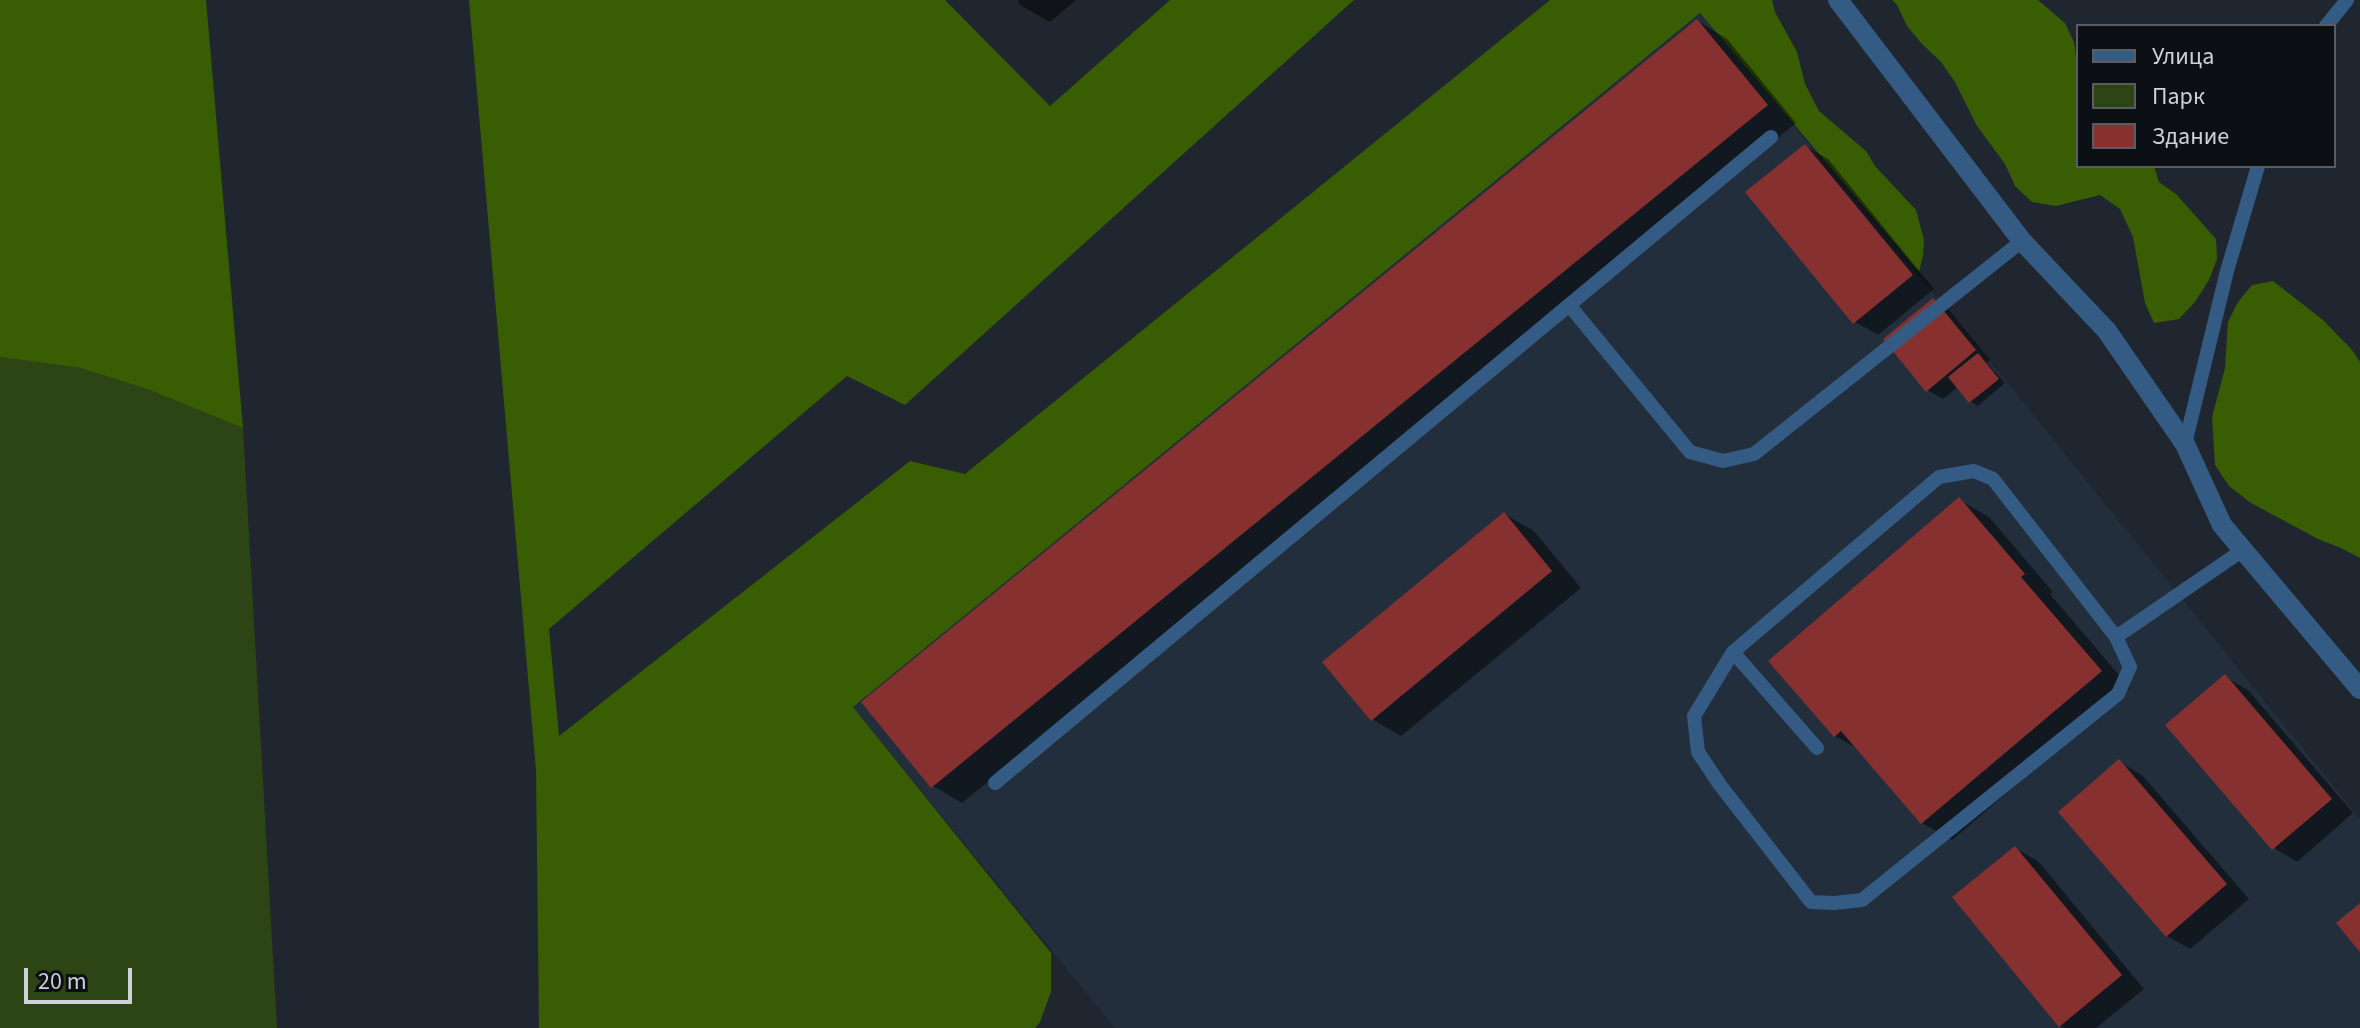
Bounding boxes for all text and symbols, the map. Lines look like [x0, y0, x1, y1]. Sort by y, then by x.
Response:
legend [2076, 24, 2336, 168]
text: Улица [2152, 39, 2214, 74]
text: Парк [2152, 79, 2205, 114]
text: Здание [2152, 119, 2229, 154]
scale bar [28, 952, 136, 1002]
text: 20 m [38, 964, 87, 999]

